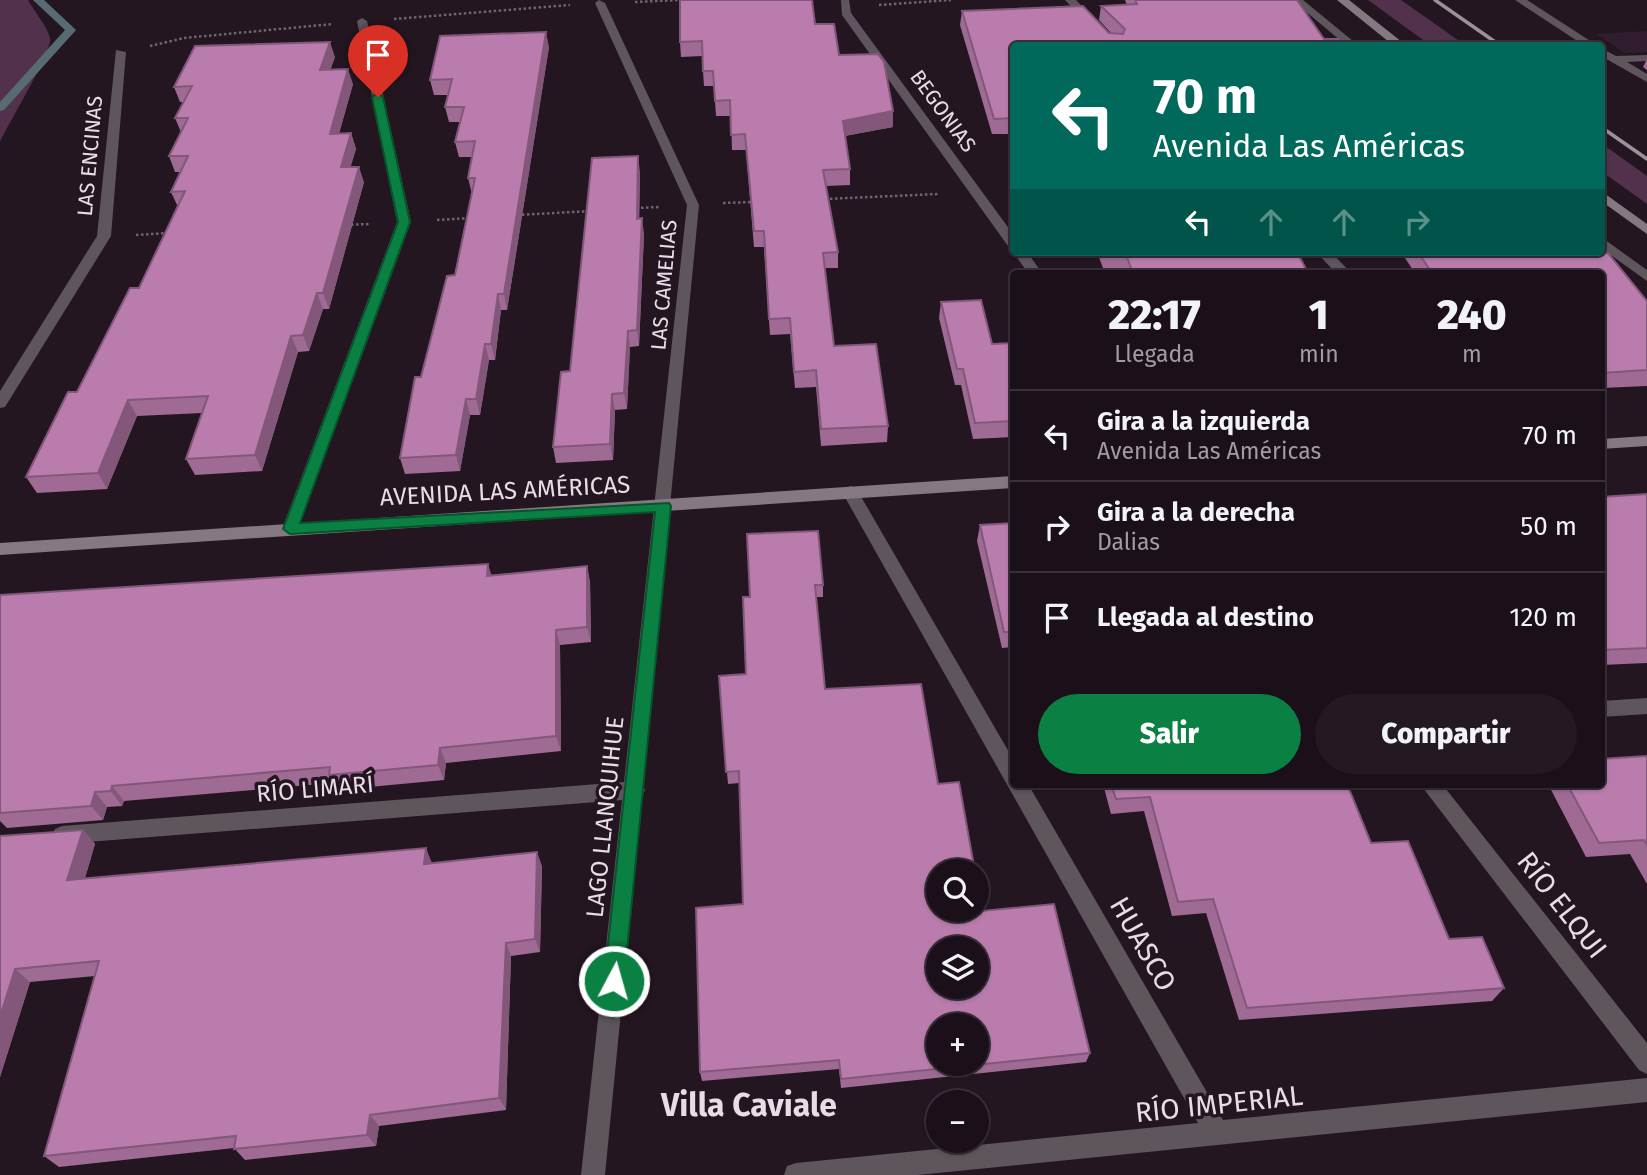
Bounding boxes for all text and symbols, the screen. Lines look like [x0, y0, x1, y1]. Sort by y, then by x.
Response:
pin [348, 25, 408, 97]
icon: arrive [359, 36, 397, 74]
street label: BEGONIAS [904, 65, 982, 157]
text: 70 m [1153, 67, 1257, 126]
icon: left [1038, 70, 1129, 161]
street label: LAS ENCINAS [72, 95, 108, 217]
text: Avenida Las Américas [1153, 127, 1465, 165]
icon: left [1179, 203, 1217, 241]
icon: ahead [1252, 203, 1290, 241]
icon: ahead [1325, 203, 1363, 241]
icon: right [1398, 203, 1436, 241]
street label: LAS CAMELIAS [645, 219, 683, 351]
text: 22:17 [1108, 290, 1201, 340]
text: 1 [1309, 290, 1329, 340]
text: 240 [1437, 290, 1507, 340]
text: Llegada [1114, 340, 1195, 368]
text: min [1299, 340, 1339, 368]
text: m [1462, 340, 1482, 368]
text: Gira a la izquierda [1097, 406, 1310, 437]
icon: left [1038, 417, 1076, 455]
text: 70 m [1522, 420, 1577, 451]
text: Avenida Las Américas [1097, 437, 1321, 465]
street label: AVENIDA LAS AMÉRICAS [379, 469, 631, 512]
text: Gira a la derecha [1097, 497, 1295, 528]
icon: right [1038, 508, 1076, 546]
text: 50 m [1520, 511, 1577, 542]
text: Dalias [1097, 528, 1160, 556]
icon: arrive [1038, 599, 1076, 637]
text: Llegada al destino [1097, 602, 1314, 633]
text: 120 m [1509, 602, 1577, 633]
button: Salir [1038, 694, 1301, 774]
button: Compartir [1315, 694, 1577, 774]
street label: LAGO LLANQUIHUE [581, 715, 629, 919]
street label: RÍO LIMARÍ [255, 769, 375, 808]
street label: RÍO ELQUI [1510, 845, 1614, 965]
map controls [926, 859, 989, 1153]
button: search [926, 859, 989, 922]
street label: HUASCO [1103, 891, 1183, 997]
button: layers [926, 936, 989, 999]
position arrow [577, 944, 651, 1018]
button: + [926, 1013, 989, 1076]
street label: RÍO IMPERIAL [1133, 1079, 1305, 1129]
district label: Villa Caviale [660, 1086, 837, 1124]
button: − [926, 1090, 989, 1153]

